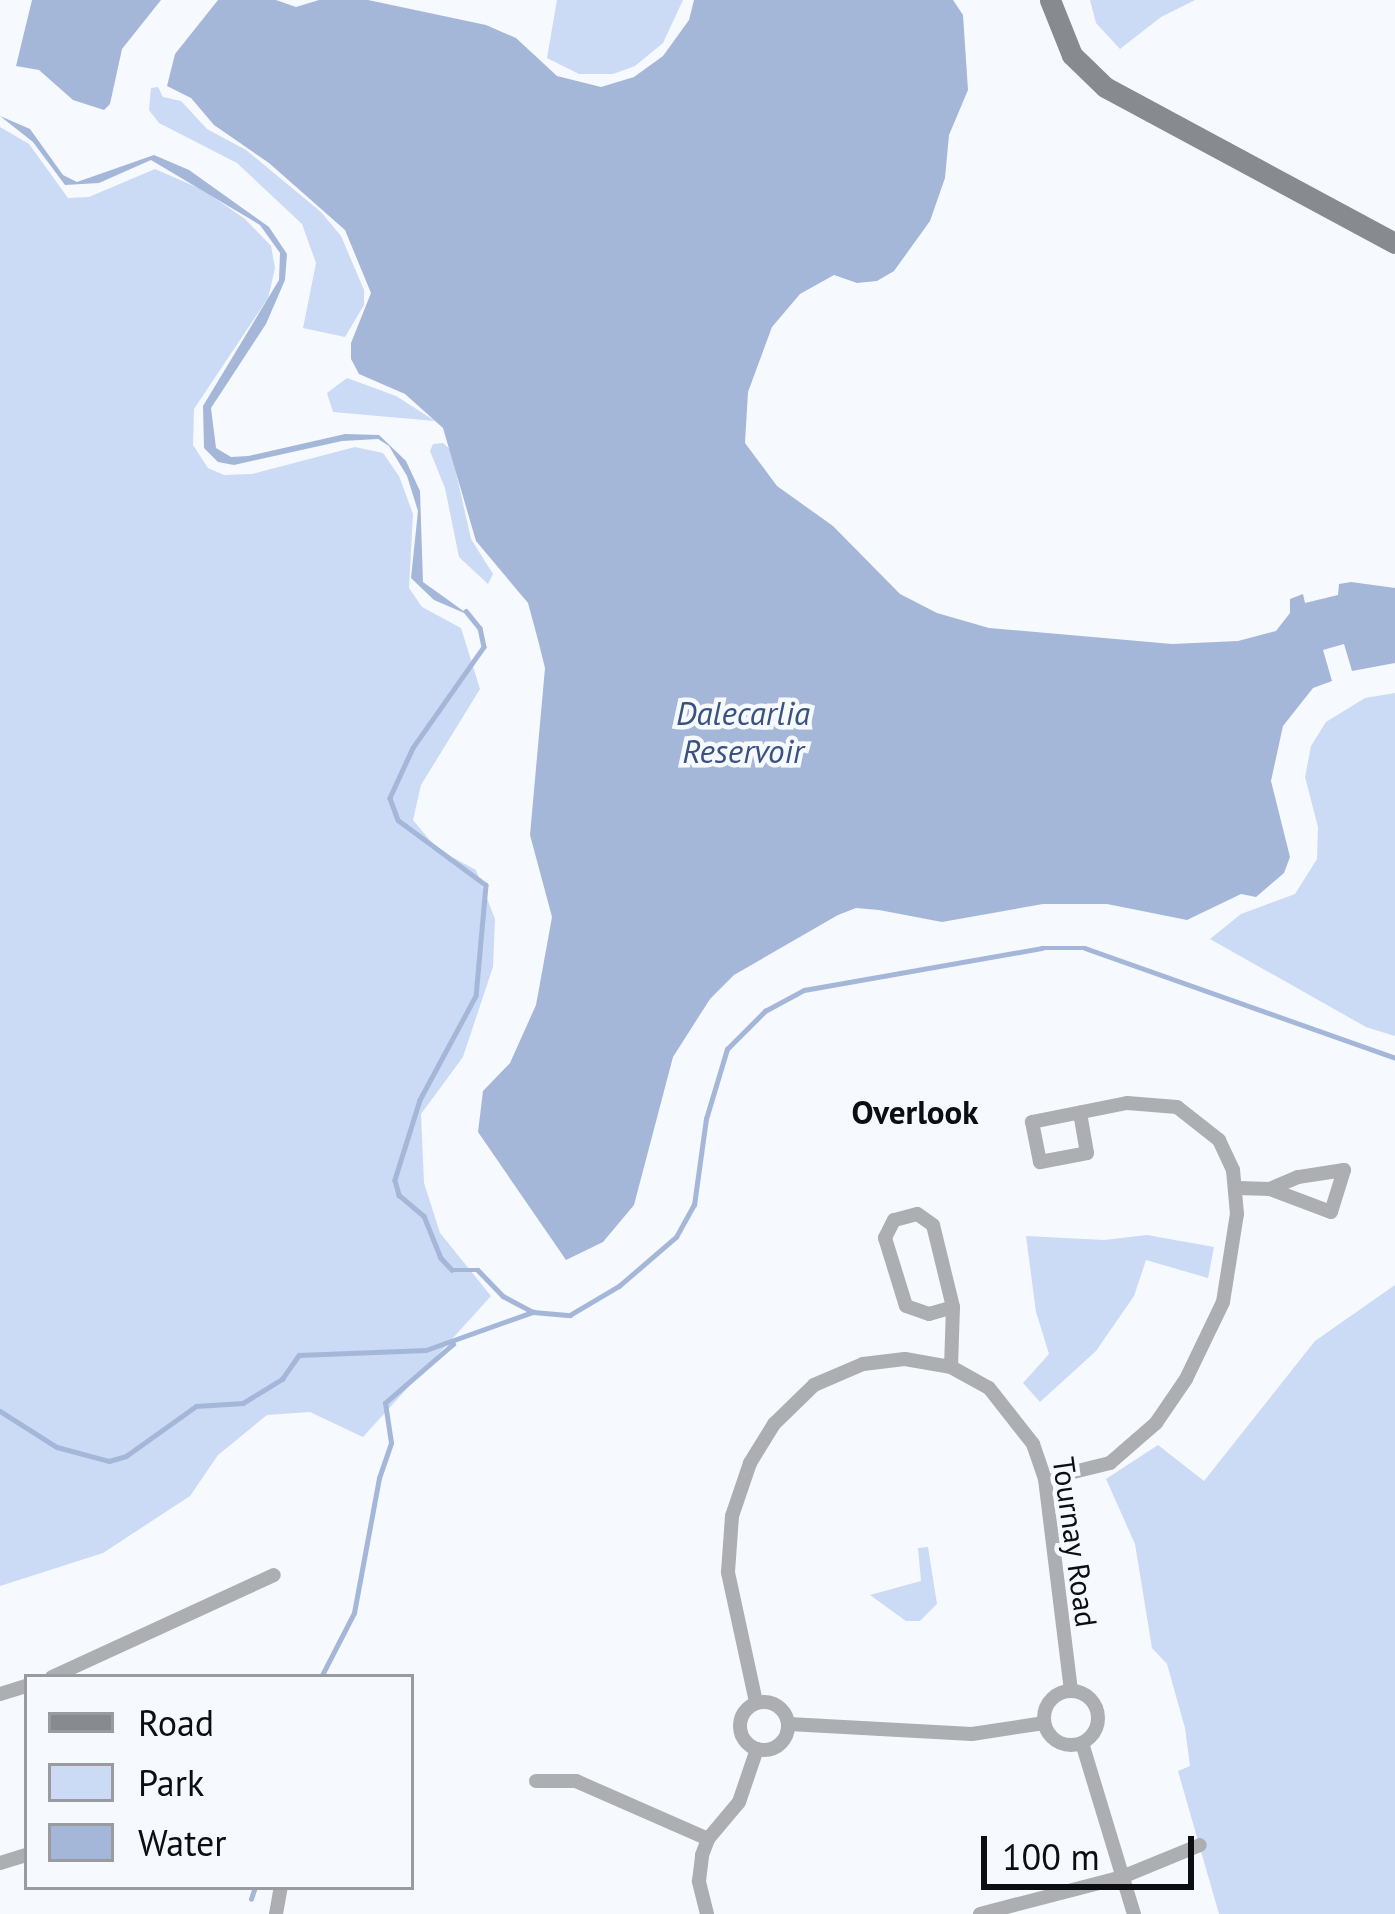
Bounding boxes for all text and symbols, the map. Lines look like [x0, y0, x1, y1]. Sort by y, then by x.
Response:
water label: Dalecarlia Reservoir [676, 693, 810, 771]
district label: Overlook [851, 1092, 979, 1132]
street label: Tournay Road [1045, 1454, 1105, 1630]
legend [24, 1674, 414, 1890]
text: Road [138, 1699, 214, 1746]
text: Park [138, 1759, 204, 1806]
scale bar [987, 1812, 1200, 1886]
text: Water [138, 1819, 227, 1866]
text: 100 m [1002, 1833, 1100, 1880]

